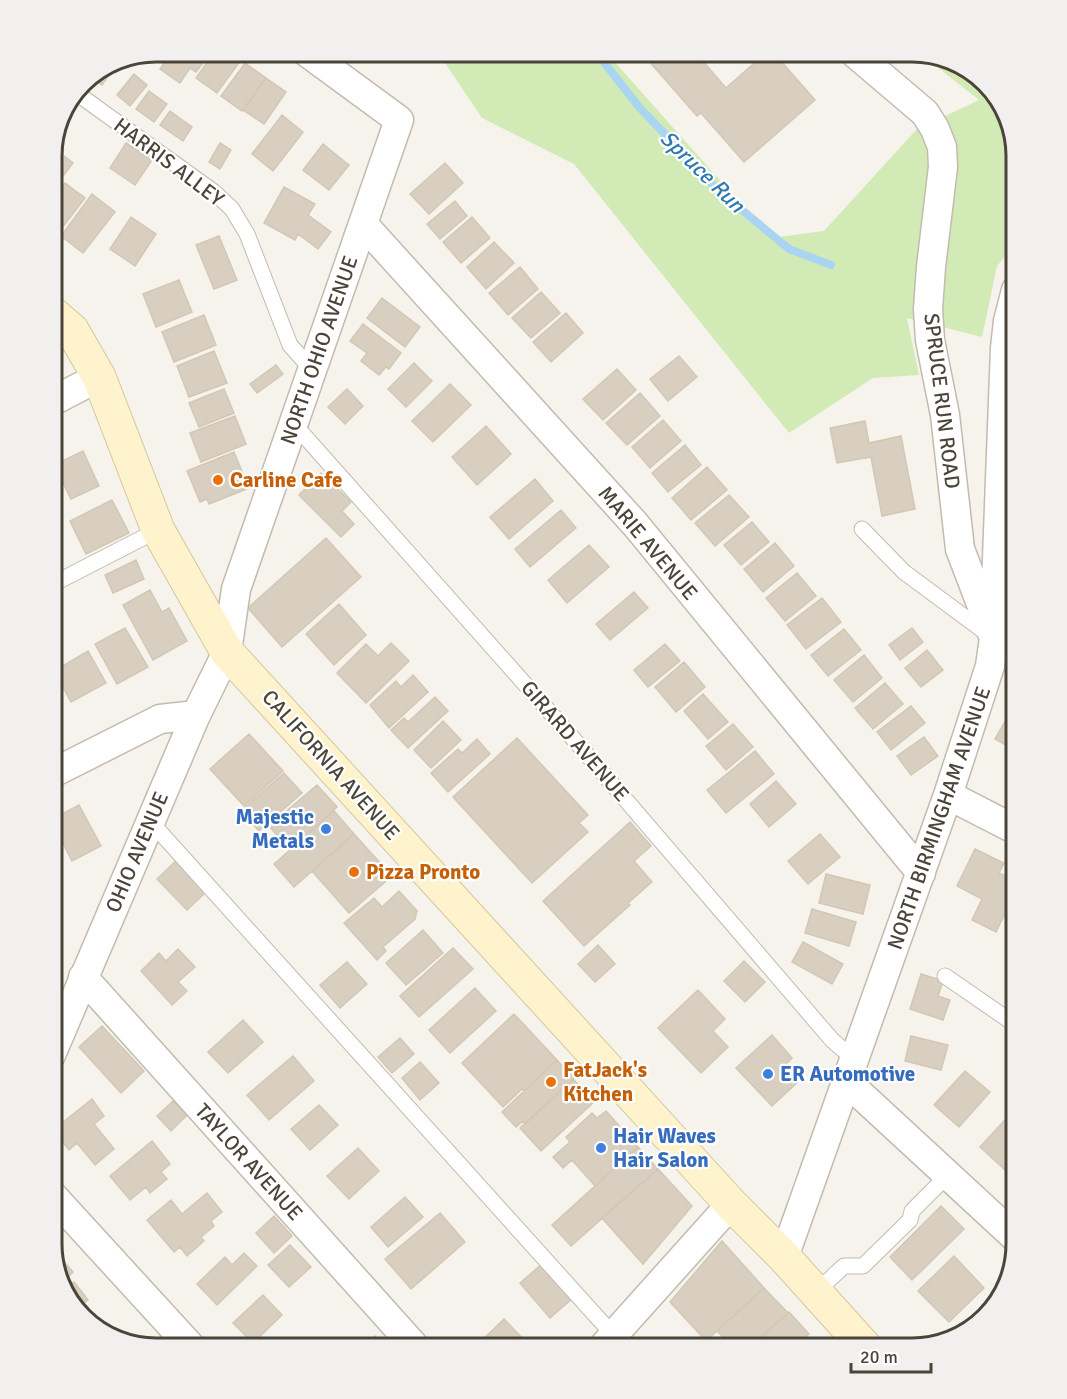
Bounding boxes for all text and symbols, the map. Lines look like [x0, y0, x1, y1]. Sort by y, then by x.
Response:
street label: HARRIS ALLEY [109, 112, 230, 212]
water label: Spruce Run [655, 125, 751, 219]
street label: NORTH OHIO AVENUE [274, 252, 364, 448]
street label: SPRUCE RUN ROAD [918, 312, 966, 490]
place label: Carline Cafe [230, 467, 342, 493]
marker: Carline Cafe [211, 473, 225, 487]
street label: MARIE AVENUE [593, 481, 703, 605]
street label: GIRARD AVENUE [515, 675, 635, 807]
street label: NORTH BIRMINGHAM AVENUE [882, 683, 996, 953]
street label: CALIFORNIA AVENUE [257, 684, 405, 846]
street label: OHIO AVENUE [100, 788, 174, 916]
place label: Majestic Metals [235, 804, 314, 854]
marker: Majestic Metals [319, 822, 333, 836]
place label: Pizza Pronto [366, 859, 480, 885]
marker: Pizza Pronto [347, 865, 361, 879]
place label: FatJack's Kitchen [563, 1057, 647, 1107]
place label: ER Automotive [780, 1061, 915, 1087]
marker: ER Automotive [761, 1067, 775, 1081]
marker: FatJack's Kitchen [544, 1075, 558, 1089]
street label: TAYLOR AVENUE [190, 1098, 308, 1226]
place label: Hair Waves Hair Salon [613, 1123, 716, 1173]
marker: Hair Waves Hair Salon [594, 1141, 608, 1155]
scale bar [851, 1336, 930, 1374]
text: 20 m [860, 1346, 898, 1368]

